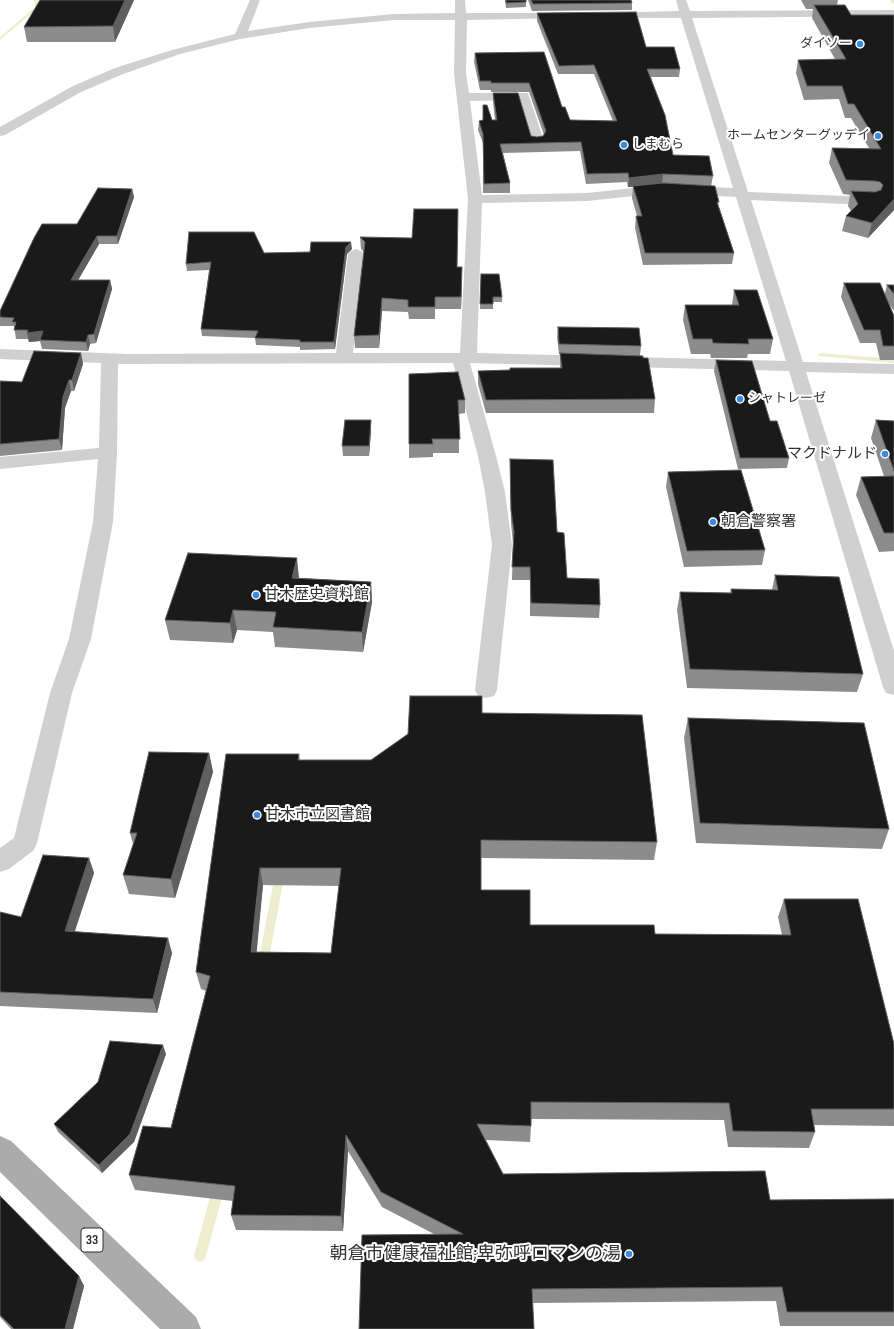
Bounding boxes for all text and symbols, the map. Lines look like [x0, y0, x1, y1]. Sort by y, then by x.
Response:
place label: ダイソー [800, 36, 852, 52]
marker: ダイソー [855, 39, 865, 49]
place label: ホームセンターグッデイ [727, 128, 870, 144]
marker: ホームセンターグッデイ [873, 131, 883, 141]
place label: しまむら [632, 137, 684, 153]
marker: しまむら [619, 140, 629, 150]
place label: シャトレーゼ [748, 391, 826, 407]
marker: シャトレーゼ [735, 394, 745, 404]
place label: マクドナルド [787, 445, 877, 463]
marker: マクドナルド [880, 449, 890, 459]
place label: 朝倉警察署 [721, 513, 796, 531]
marker: 朝倉警察署 [708, 517, 718, 527]
place label: 甘木歴史資料館 [264, 586, 369, 604]
marker: 甘木歴史資料館 [251, 590, 261, 600]
place label: 甘木市立図書館 [265, 806, 370, 824]
marker: 甘木市立図書館 [252, 810, 262, 820]
road number: 33 [81, 1228, 103, 1252]
place label: 朝倉市健康福祉館;卑弥呼ロマンの湯 [329, 1243, 621, 1265]
marker: 朝倉市健康福祉館;卑弥呼ロマンの湯 [624, 1249, 634, 1259]

